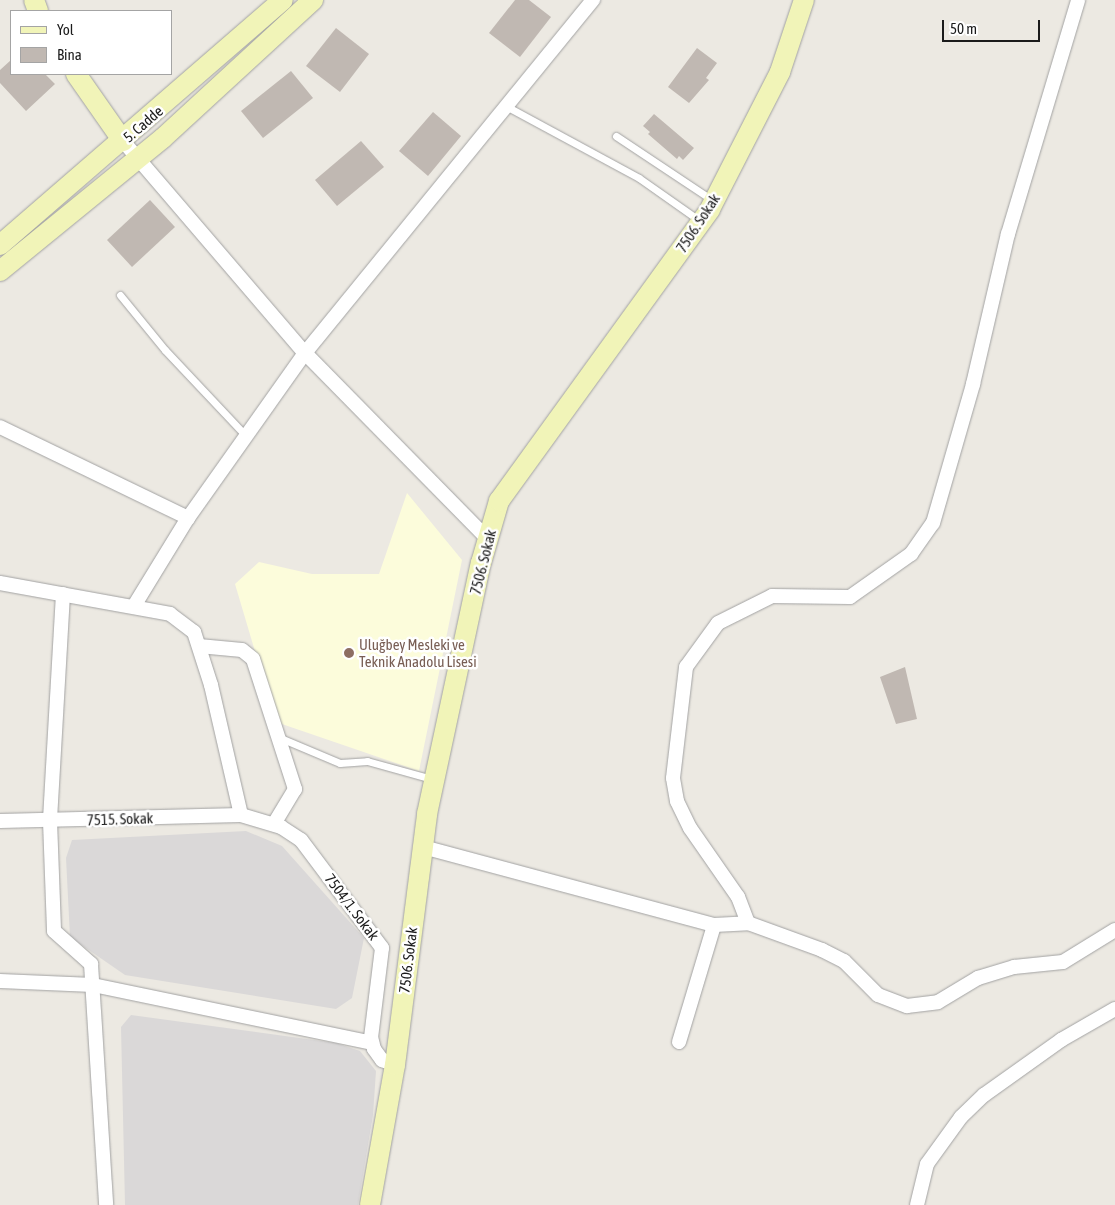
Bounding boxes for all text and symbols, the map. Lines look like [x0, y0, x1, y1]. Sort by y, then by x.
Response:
legend [10, 10, 172, 75]
scale bar [945, 10, 1042, 42]
text: 50 m [950, 20, 977, 37]
text: Yol [57, 21, 74, 38]
text: Bina [57, 46, 82, 63]
street label: 5. Cadde [120, 102, 166, 146]
street label: 7506. Sokak [672, 190, 724, 256]
street label: 7506. Sokak [466, 528, 500, 596]
place label: Uluğbey Mesleki ve Teknik Anadolu Lisesi [359, 635, 477, 670]
marker: Uluğbey Mesleki ve Teknik Anadolu Lisesi [343, 647, 355, 659]
street label: 7515. Sokak [86, 809, 154, 829]
street label: 7504/1. Sokak [321, 870, 383, 944]
street label: 7506. Sokak [395, 926, 421, 994]

